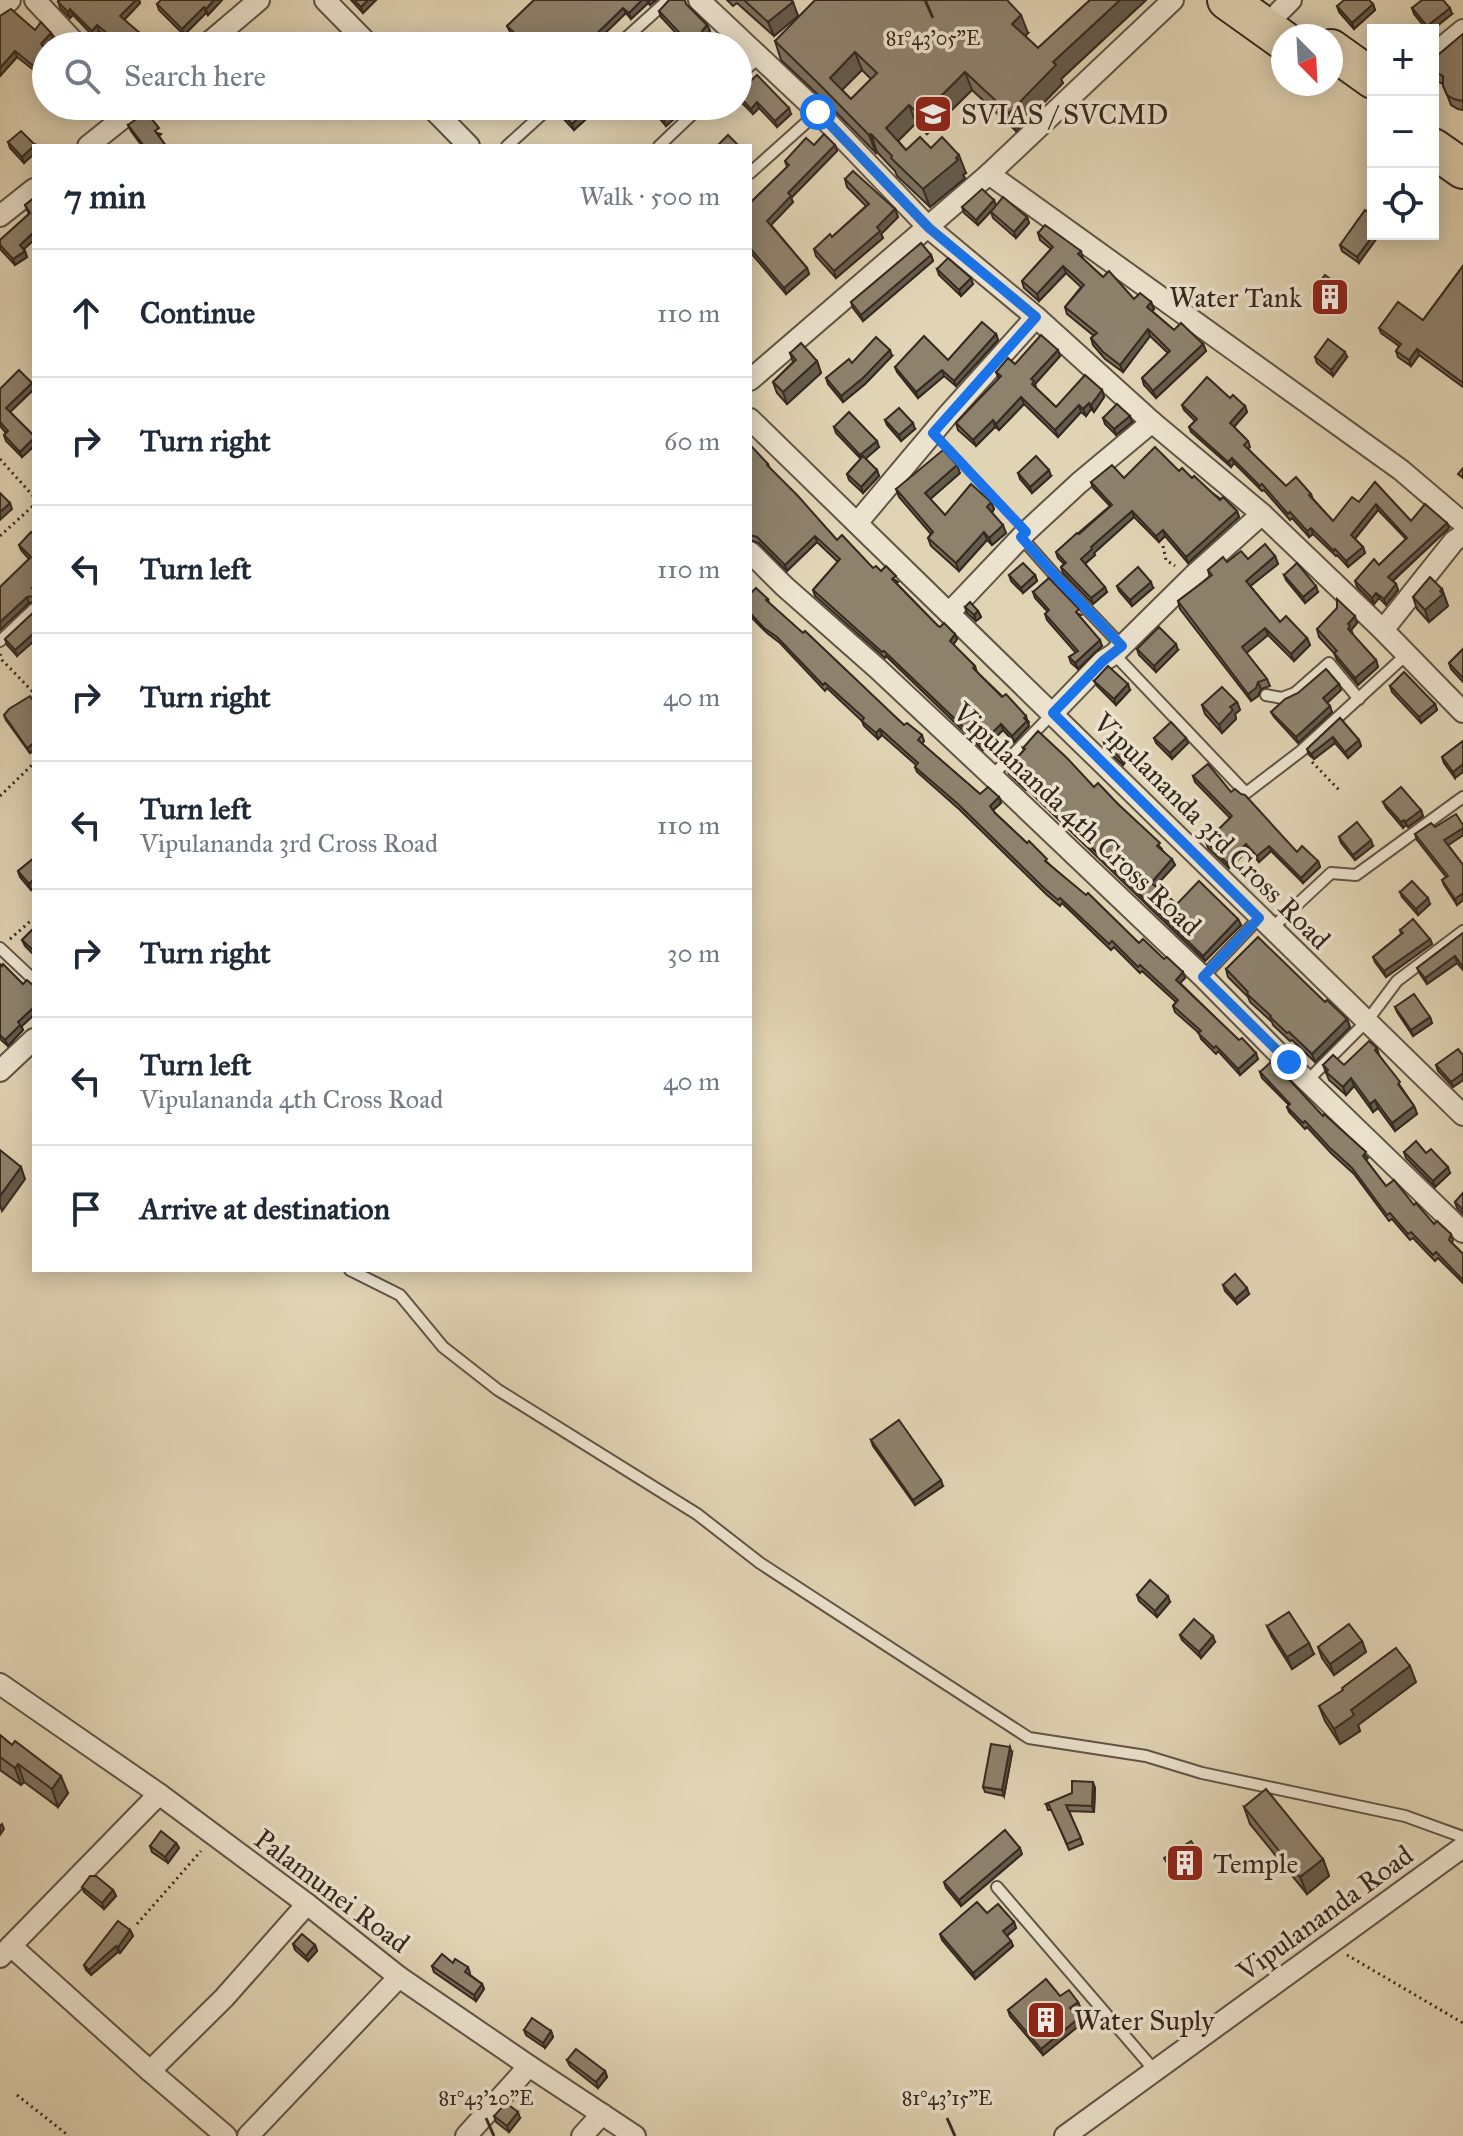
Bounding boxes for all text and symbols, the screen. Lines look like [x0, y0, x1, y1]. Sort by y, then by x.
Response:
north arrow [1271, 24, 1343, 96]
map controls [1367, 24, 1439, 240]
button: + [1367, 24, 1439, 96]
text: 81°43'05"E [886, 26, 980, 50]
search box [32, 32, 752, 120]
icon: search [60, 54, 104, 98]
text: Search here [124, 58, 266, 94]
school or university icon: SVIAS / SVCMD [912, 93, 954, 135]
route start [800, 94, 836, 130]
button: − [1367, 96, 1439, 168]
place label: SVIAS / SVCMD [961, 97, 1168, 132]
button: locate [1367, 168, 1439, 240]
text: 7 min [64, 176, 146, 217]
text: Walk · 500 m [580, 180, 720, 212]
building icon: Water Tank [1309, 276, 1351, 318]
place label: Water Tank [1169, 280, 1302, 315]
icon: ahead [64, 291, 108, 335]
text: Continue [140, 295, 255, 331]
text: 110 m [657, 297, 720, 329]
icon: right [64, 419, 108, 463]
text: Turn right [140, 423, 271, 459]
text: 60 m [664, 425, 720, 457]
icon: left [64, 547, 108, 591]
text: Turn left [140, 551, 251, 587]
text: 110 m [657, 553, 720, 585]
icon: right [64, 675, 108, 719]
text: Turn right [140, 679, 271, 715]
text: 40 m [663, 681, 720, 713]
street label: Vipulananda 4th Cross Road [945, 694, 1208, 943]
street label: Vipulananda 3rd Cross Road [1085, 704, 1338, 957]
text: Turn left [140, 791, 251, 827]
icon: left [64, 803, 108, 847]
text: 110 m [657, 809, 720, 841]
text: Vipulananda 3rd Cross Road [140, 827, 438, 859]
icon: right [64, 931, 108, 975]
text: Turn right [140, 935, 271, 971]
text: 30 m [667, 937, 720, 969]
route end [1271, 1044, 1307, 1080]
text: Turn left [140, 1047, 251, 1083]
icon: left [64, 1059, 108, 1103]
text: 40 m [663, 1065, 720, 1097]
text: Vipulananda 4th Cross Road [140, 1083, 443, 1115]
icon: arrive [64, 1187, 108, 1231]
text: Arrive at destination [140, 1191, 390, 1227]
street label: Palamunei Road [248, 1821, 416, 1961]
street label: Vipulananda Road [1229, 1837, 1420, 1989]
building icon: Temple [1164, 1842, 1206, 1884]
place label: Temple [1213, 1846, 1298, 1881]
building icon: Water Suply [1025, 1999, 1067, 2041]
place label: Water Suply [1074, 2003, 1215, 2038]
text: 81°43'20"E [438, 2086, 534, 2110]
text: 81°43'15"E [902, 2086, 992, 2110]

